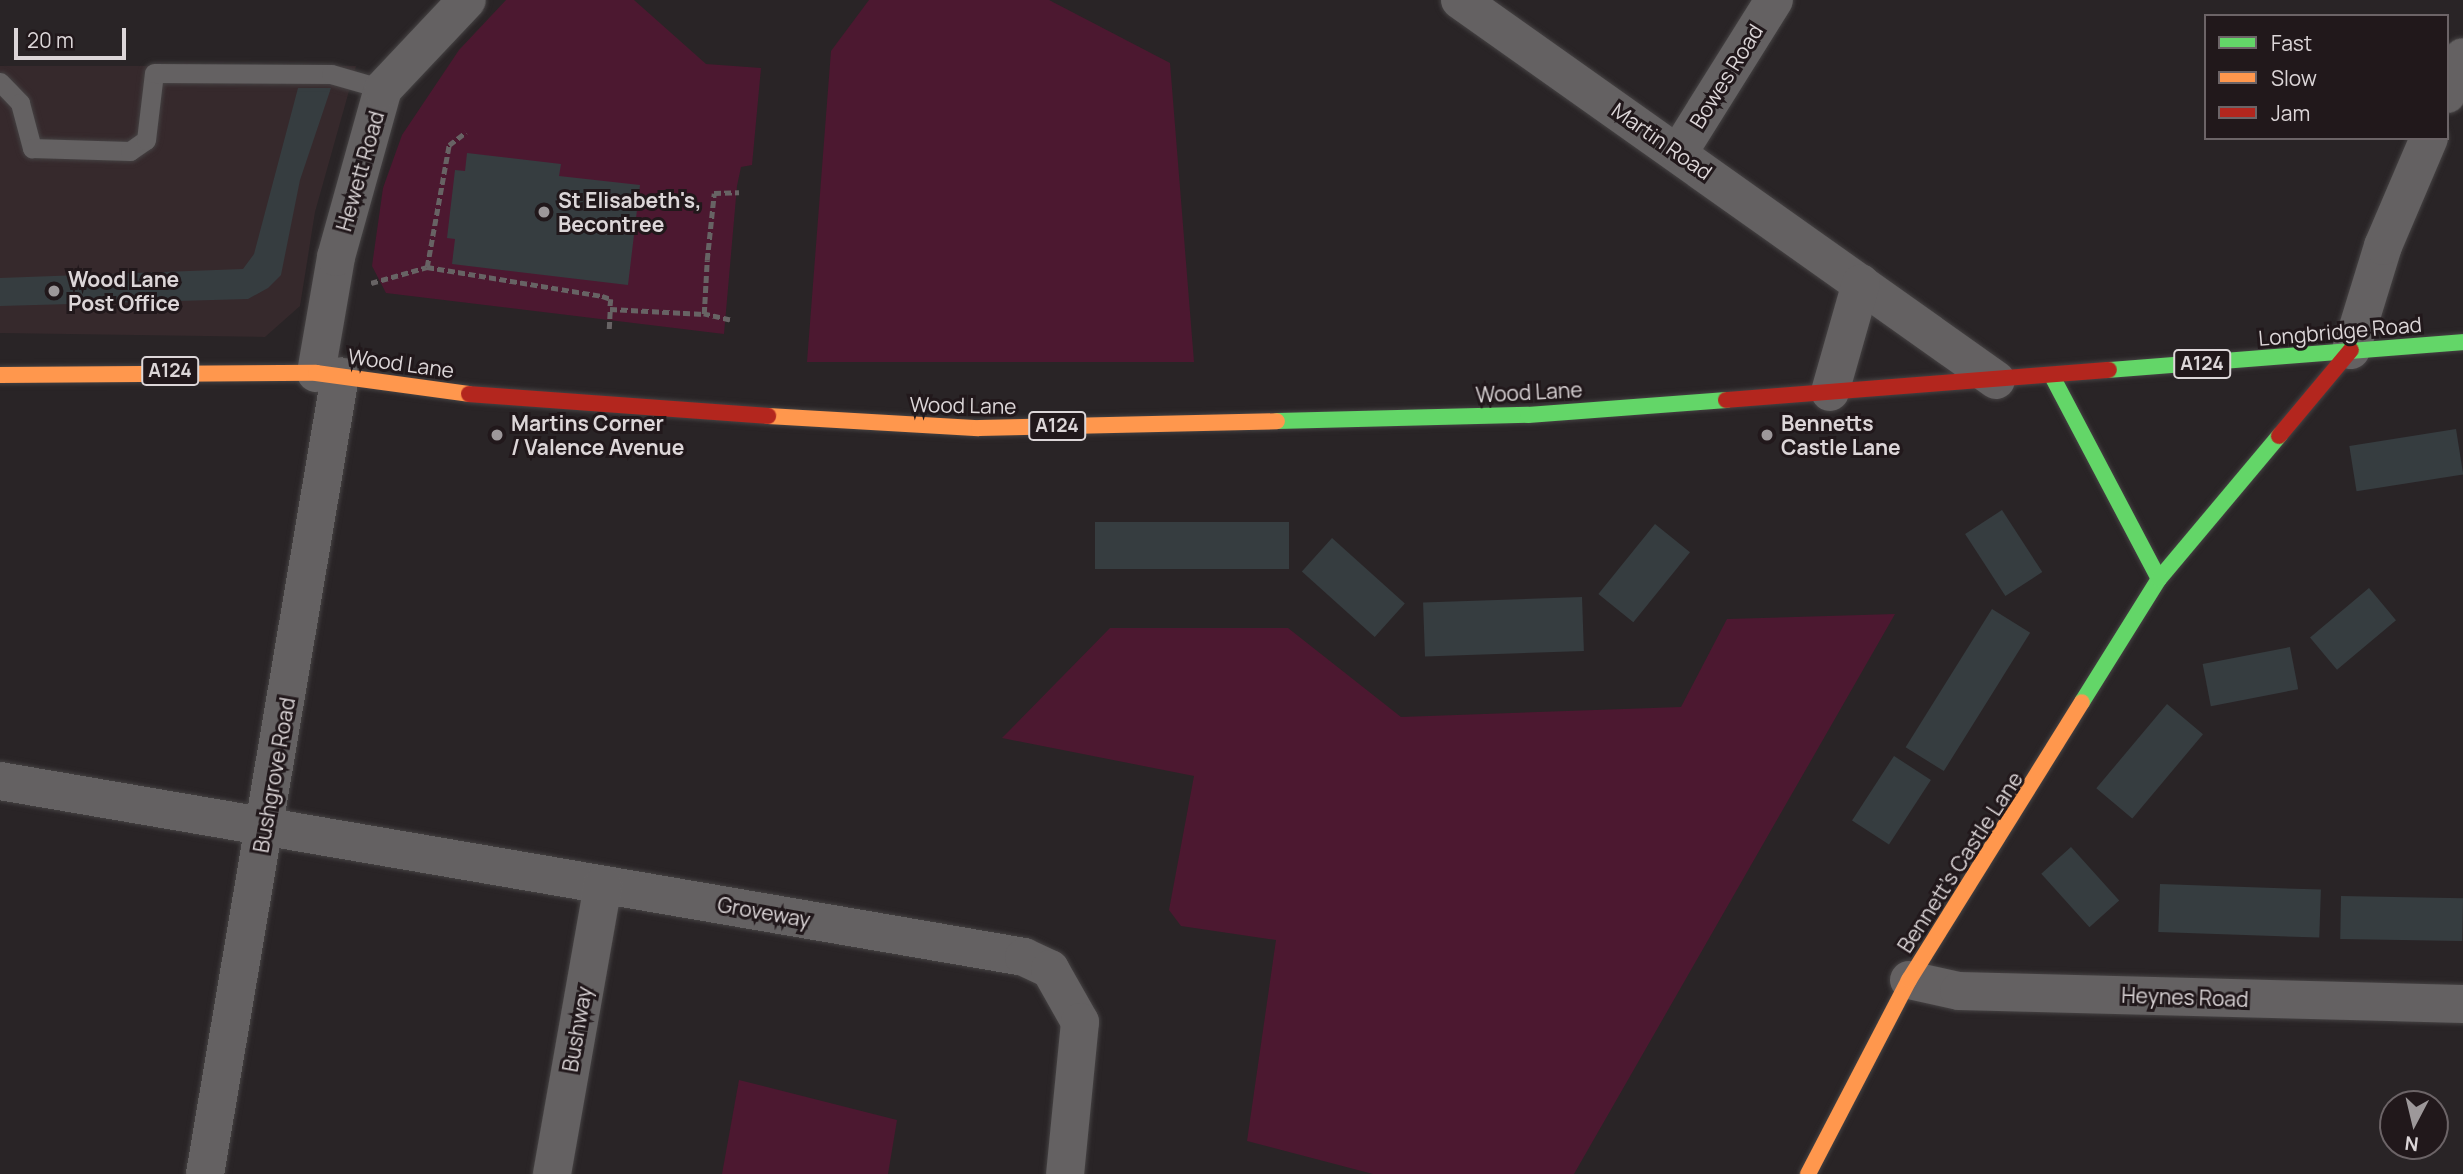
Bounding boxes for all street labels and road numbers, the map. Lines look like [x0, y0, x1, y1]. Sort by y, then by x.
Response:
street label: Bowes Road [1684, 19, 1768, 133]
street label: Martin Road [1607, 97, 1717, 185]
street label: Hewett Road [331, 108, 389, 234]
street label: Longbridge Road [2257, 311, 2423, 351]
street label: Wood Lane [346, 343, 456, 383]
road number: A124 [2172, 348, 2232, 380]
road number: A124 [140, 356, 200, 386]
street label: Wood Lane [1475, 377, 1583, 407]
street label: Wood Lane [909, 391, 1017, 419]
road number: A124 [1027, 410, 1087, 442]
street label: Bushgrove Road [248, 695, 300, 855]
street label: Bennett's Castle Lane [1892, 767, 2028, 957]
street label: Groveway [716, 891, 812, 933]
street label: Heynes Road [2121, 982, 2249, 1012]
street label: Bushway [557, 984, 597, 1074]

